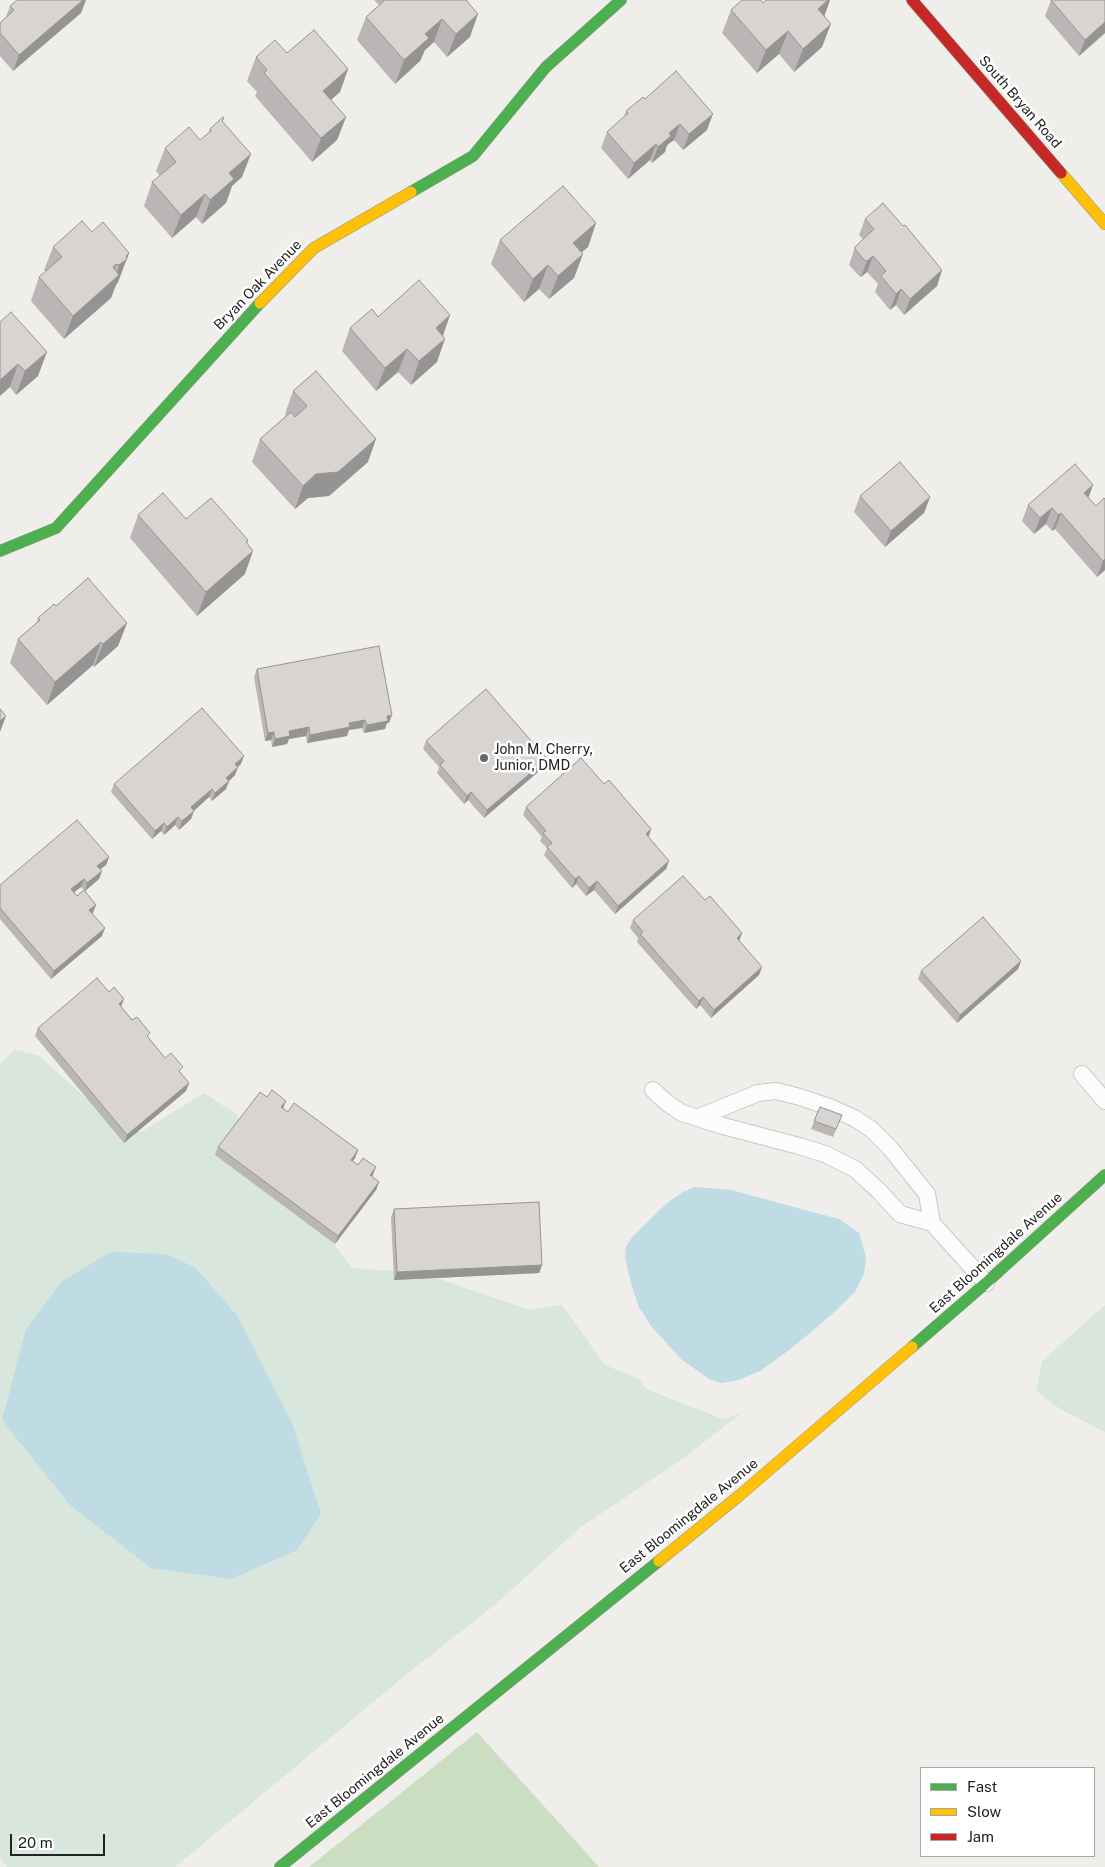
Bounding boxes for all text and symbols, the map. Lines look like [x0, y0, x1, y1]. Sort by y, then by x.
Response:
street label: South Bryan Road [975, 52, 1065, 152]
street label: Bryan Oak Avenue [211, 236, 305, 334]
place label: John M. Cherry, Junior, DMD [494, 742, 593, 774]
marker: John M. Cherry, Junior, DMD [478, 752, 490, 764]
street label: East Bloomingdale Avenue [926, 1189, 1066, 1317]
street label: East Bloomingdale Avenue [617, 1455, 761, 1577]
street label: East Bloomingdale Avenue [303, 1710, 447, 1832]
legend [920, 1767, 1095, 1857]
text: Fast [967, 1778, 997, 1795]
text: Slow [967, 1803, 1001, 1820]
scale bar [12, 1824, 108, 1856]
text: Jam [967, 1828, 994, 1845]
text: 20 m [18, 1834, 53, 1851]

